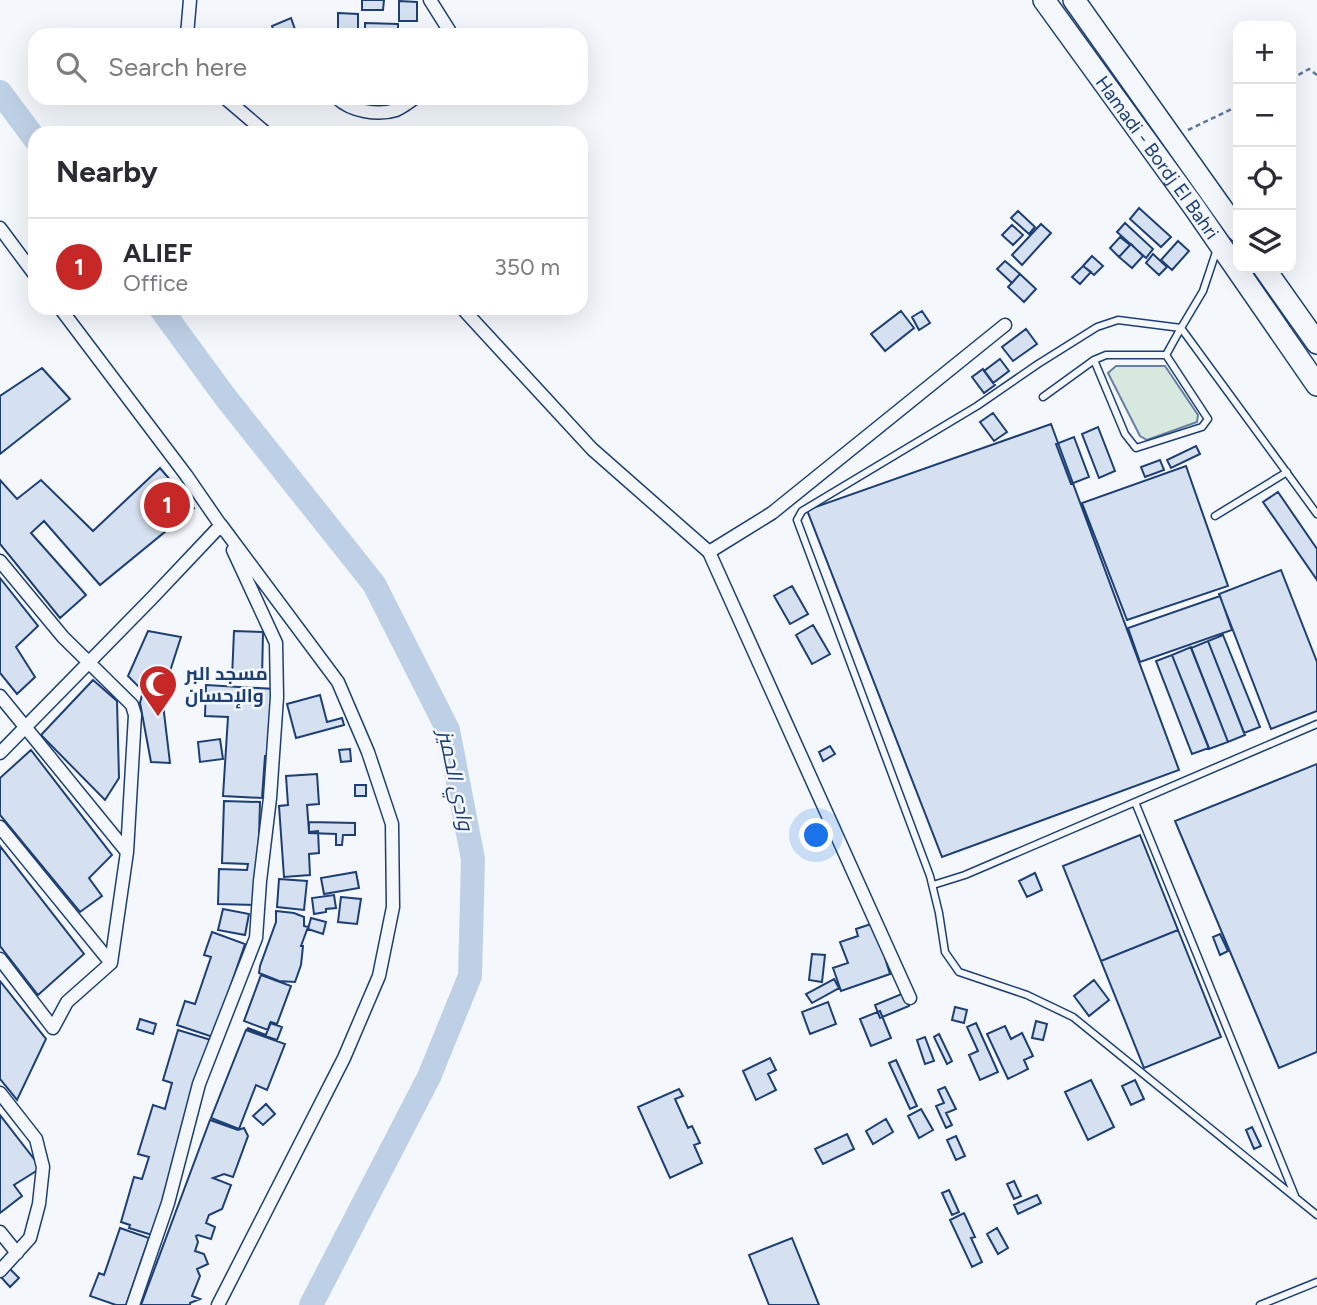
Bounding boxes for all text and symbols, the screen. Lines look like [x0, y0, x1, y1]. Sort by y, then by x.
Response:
map controls [1233, 21, 1296, 273]
button: + [1233, 21, 1296, 84]
search box [28, 28, 588, 105]
icon: search [52, 48, 90, 86]
text: Search here [108, 51, 247, 83]
street label: Hamadi - Bordj El Bahri [1091, 71, 1224, 243]
button: − [1233, 84, 1296, 147]
button: locate [1233, 147, 1296, 210]
text: Nearby [56, 153, 158, 190]
button: layers [1233, 210, 1296, 273]
text: ALIEF [123, 237, 193, 269]
text: 1 [74, 253, 84, 281]
text: 350 m [494, 253, 560, 281]
text: Office [123, 269, 188, 297]
pin: 1 [144, 479, 190, 531]
place label: مسجد البر والإحسان [184, 662, 268, 709]
mosque icon: مسجد البر والإحسان [137, 663, 179, 718]
water label: وادي الحميز [428, 725, 479, 835]
your location [799, 818, 833, 852]

